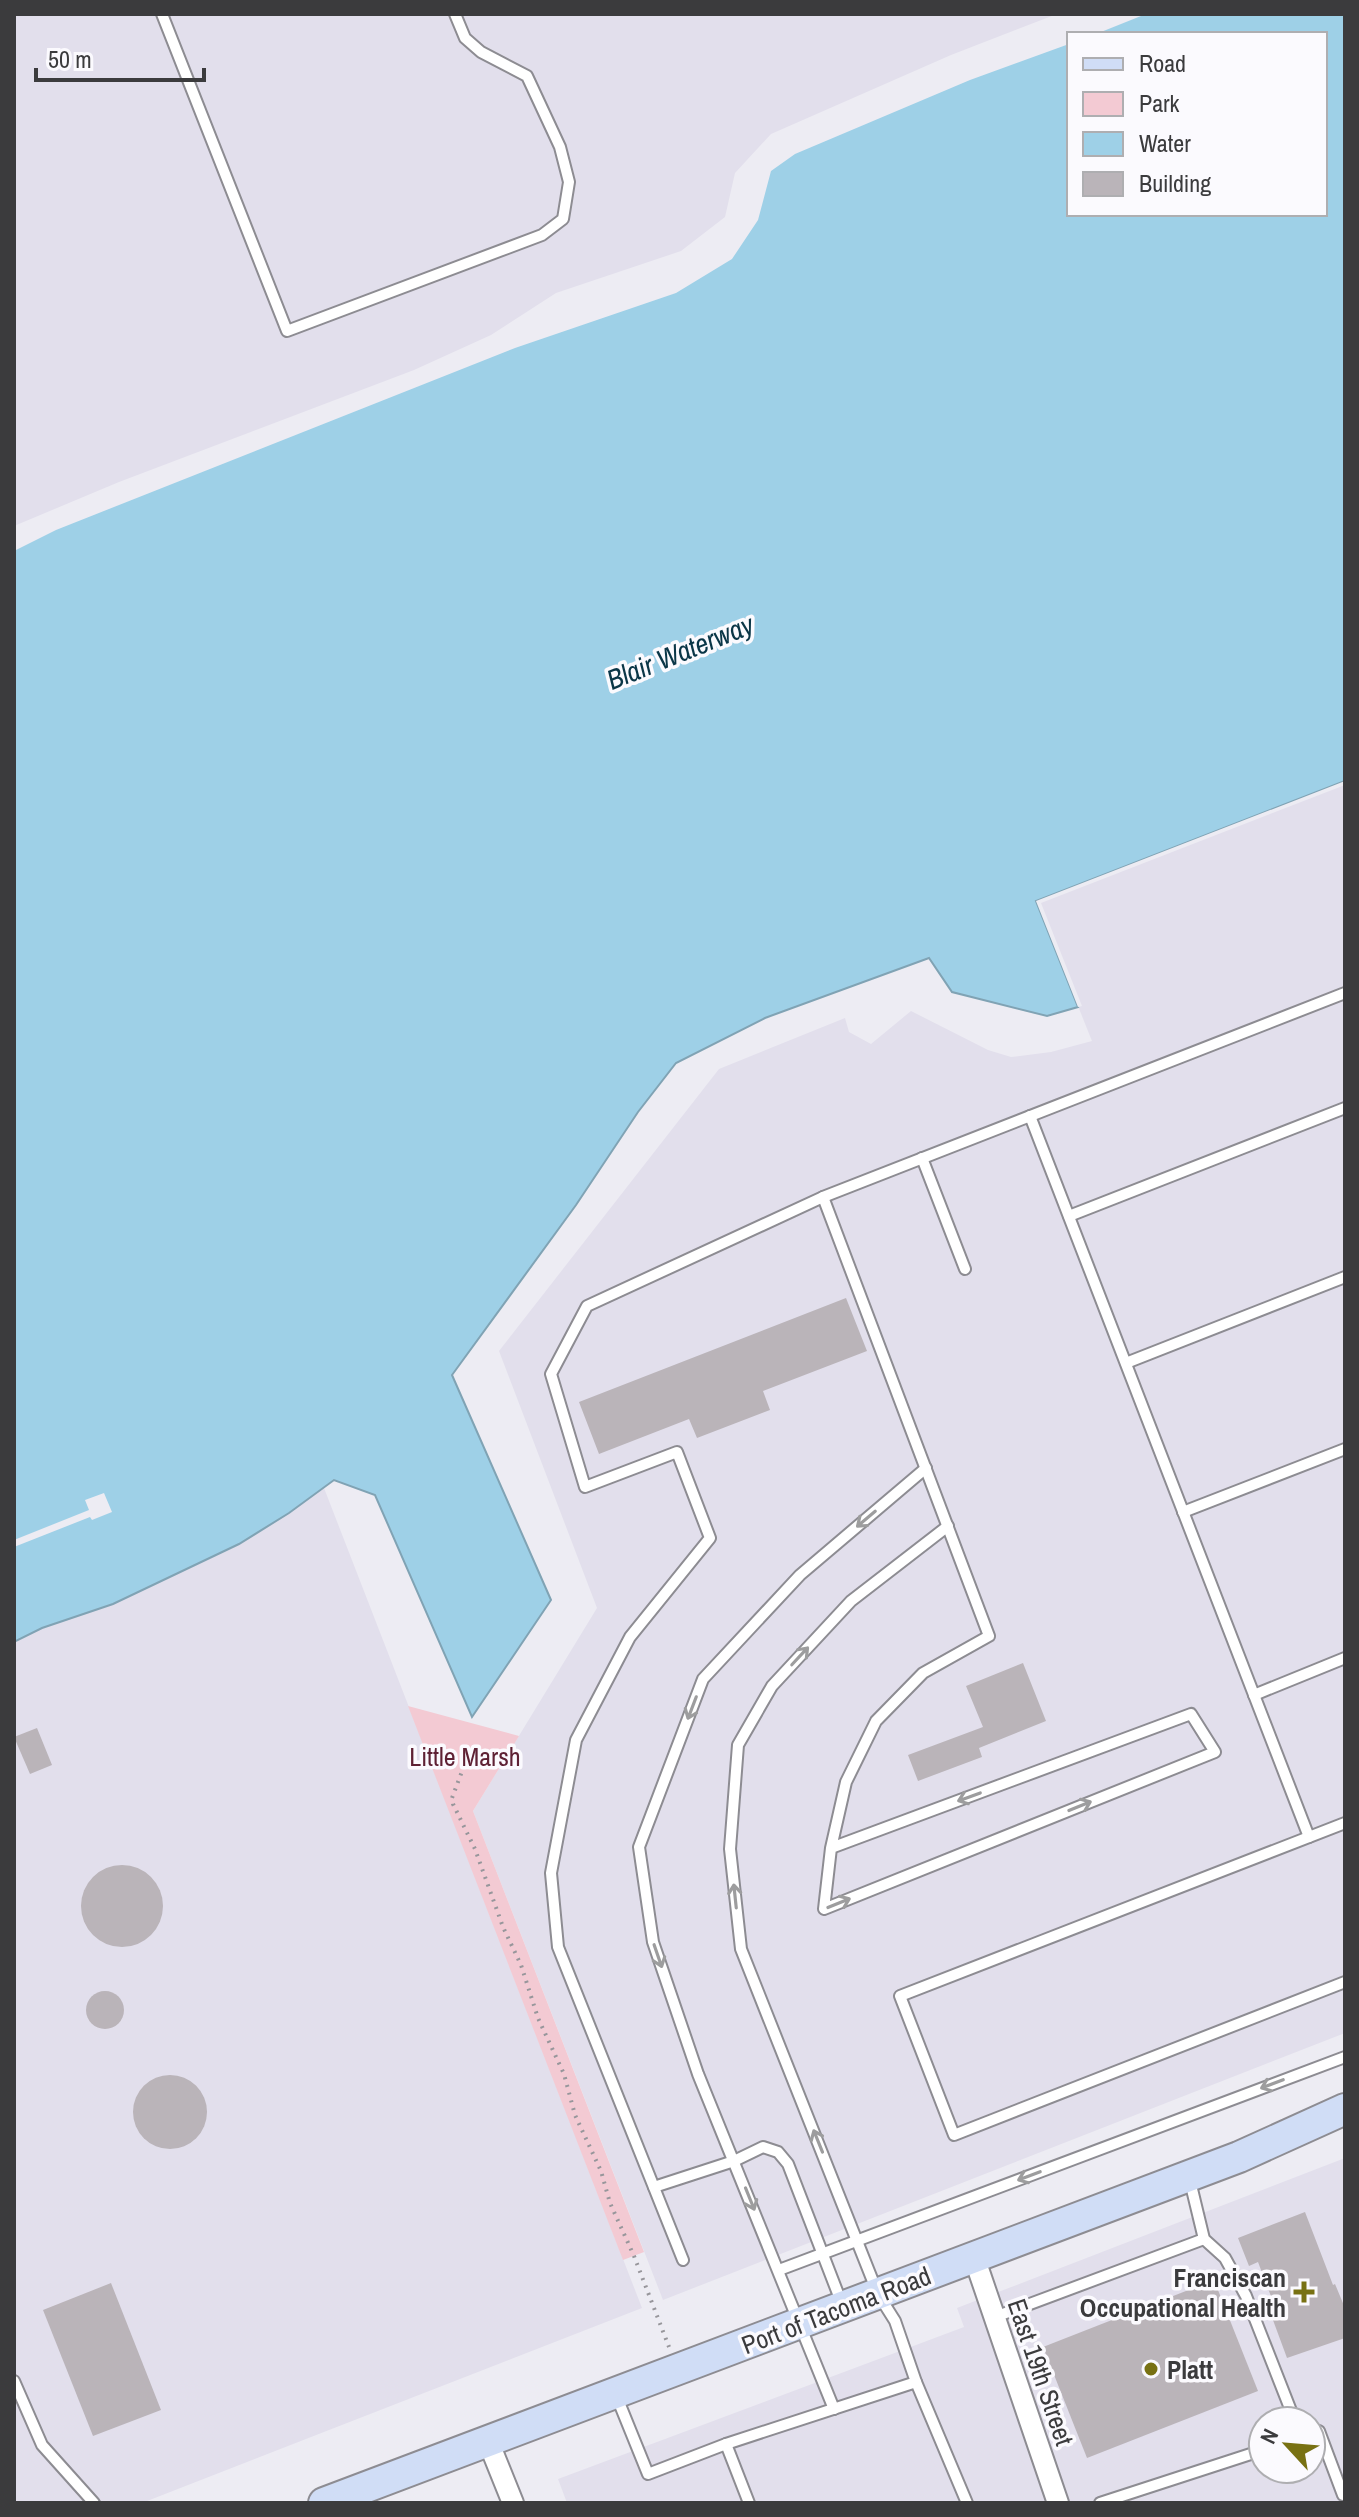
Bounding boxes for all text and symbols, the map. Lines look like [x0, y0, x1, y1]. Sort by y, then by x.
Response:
scale bar [36, 32, 204, 82]
legend [1067, 32, 1327, 216]
text: 50 m [48, 43, 92, 75]
text: Road [1139, 47, 1186, 79]
text: Park [1139, 87, 1180, 119]
text: Water [1139, 127, 1191, 159]
text: Building [1139, 167, 1211, 199]
water label: Blair Waterway [601, 605, 760, 699]
one-way arrow [857, 1510, 877, 1528]
one-way arrow [790, 1647, 808, 1667]
one-way arrow [684, 1695, 698, 1720]
park label: Little Marsh [409, 1739, 521, 1774]
one-way arrow [956, 1790, 981, 1805]
one-way arrow [1067, 1798, 1092, 1813]
one-way arrow [727, 1883, 742, 1910]
one-way arrow [826, 1895, 851, 1909]
one-way arrow [652, 1943, 667, 1968]
one-way arrow [1260, 2078, 1285, 2092]
one-way arrow [810, 2129, 825, 2153]
one-way arrow [1017, 2170, 1042, 2184]
one-way arrow [743, 2186, 758, 2211]
street label: Port of Tacoma Road [736, 2258, 936, 2362]
place label: Franciscan Occupational Health [1080, 2260, 1286, 2325]
marker: Franciscan Occupational Health [1293, 2281, 1315, 2303]
street label: East 19th Street [1000, 2294, 1082, 2450]
place label: Platt [1167, 2352, 1213, 2387]
marker: Platt [1142, 2360, 1160, 2378]
north arrow [1247, 2405, 1327, 2485]
text: N [1253, 2424, 1285, 2449]

